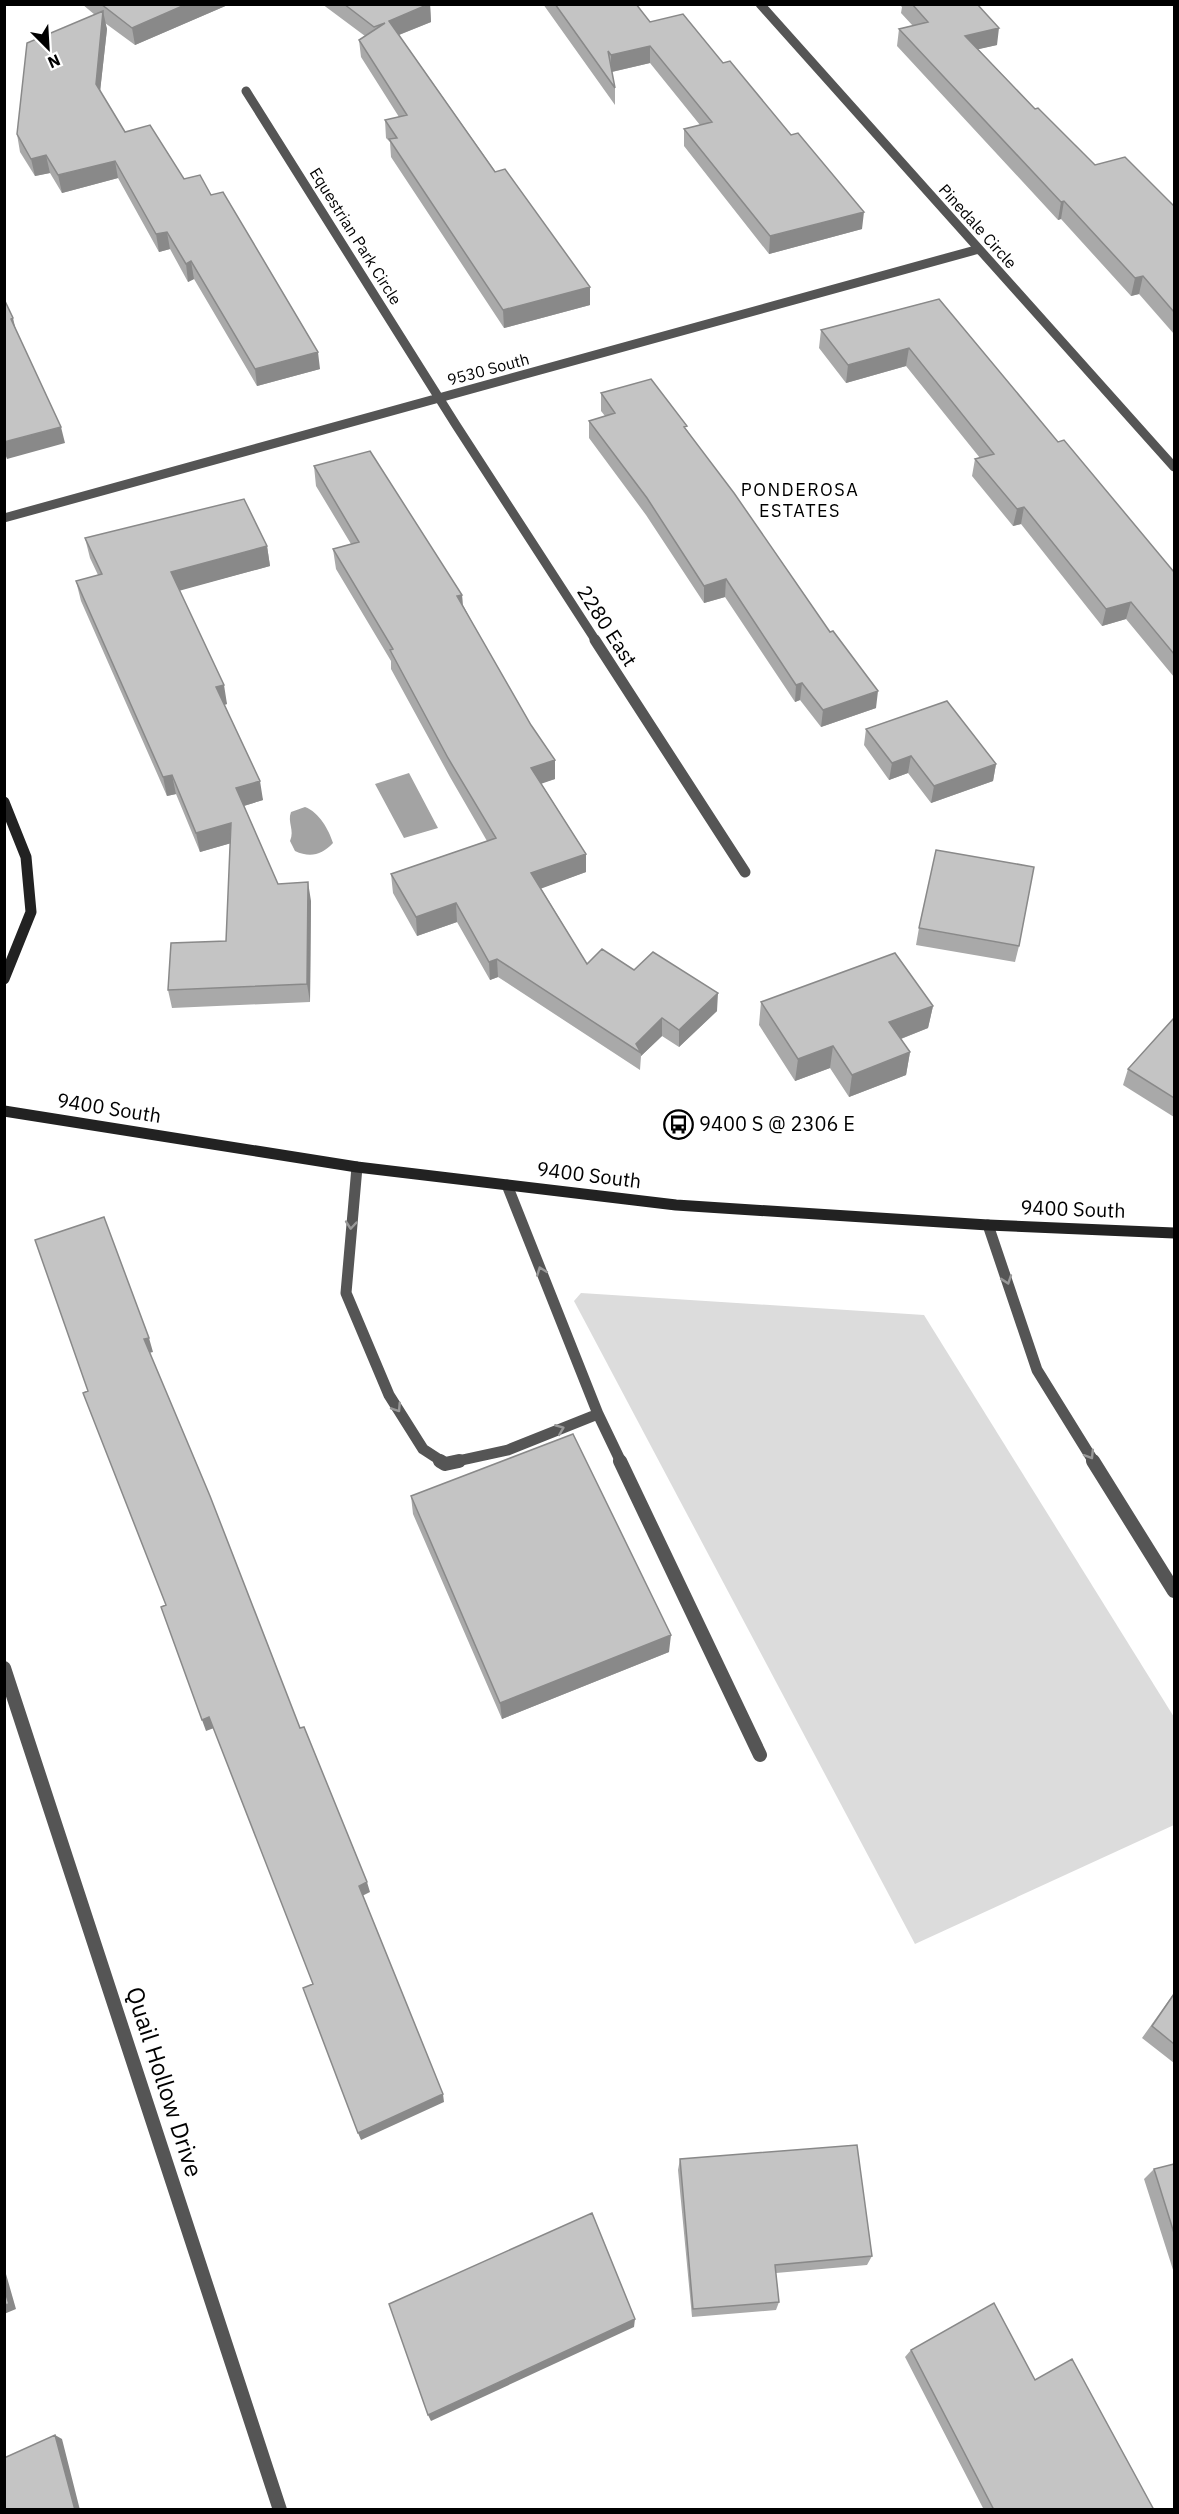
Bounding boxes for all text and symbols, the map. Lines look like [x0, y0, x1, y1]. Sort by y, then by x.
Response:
north arrow [18, 18, 78, 78]
text: N [45, 50, 63, 73]
street label: Equestrian Park Circle [306, 164, 406, 308]
street label: Pinedale Circle [935, 179, 1021, 273]
street label: 9530 South [445, 348, 531, 390]
district label: PONDEROSA ESTATES [741, 478, 859, 522]
street label: 2280 East [571, 580, 644, 672]
street label: 9400 South [55, 1086, 163, 1129]
bus stop icon: 9400 S @ 2306 E [662, 1108, 694, 1140]
place label: 9400 S @ 2306 E [699, 1110, 855, 1137]
street label: 9400 South [535, 1155, 643, 1194]
street label: 9400 South [1020, 1193, 1126, 1224]
one-way arrow [345, 1220, 358, 1229]
one-way arrow [536, 1266, 548, 1277]
one-way arrow [999, 1274, 1012, 1285]
one-way arrow [390, 1402, 401, 1413]
one-way arrow [554, 1424, 565, 1436]
one-way arrow [1082, 1449, 1094, 1459]
street label: Quail Hollow Drive [119, 1983, 211, 2181]

